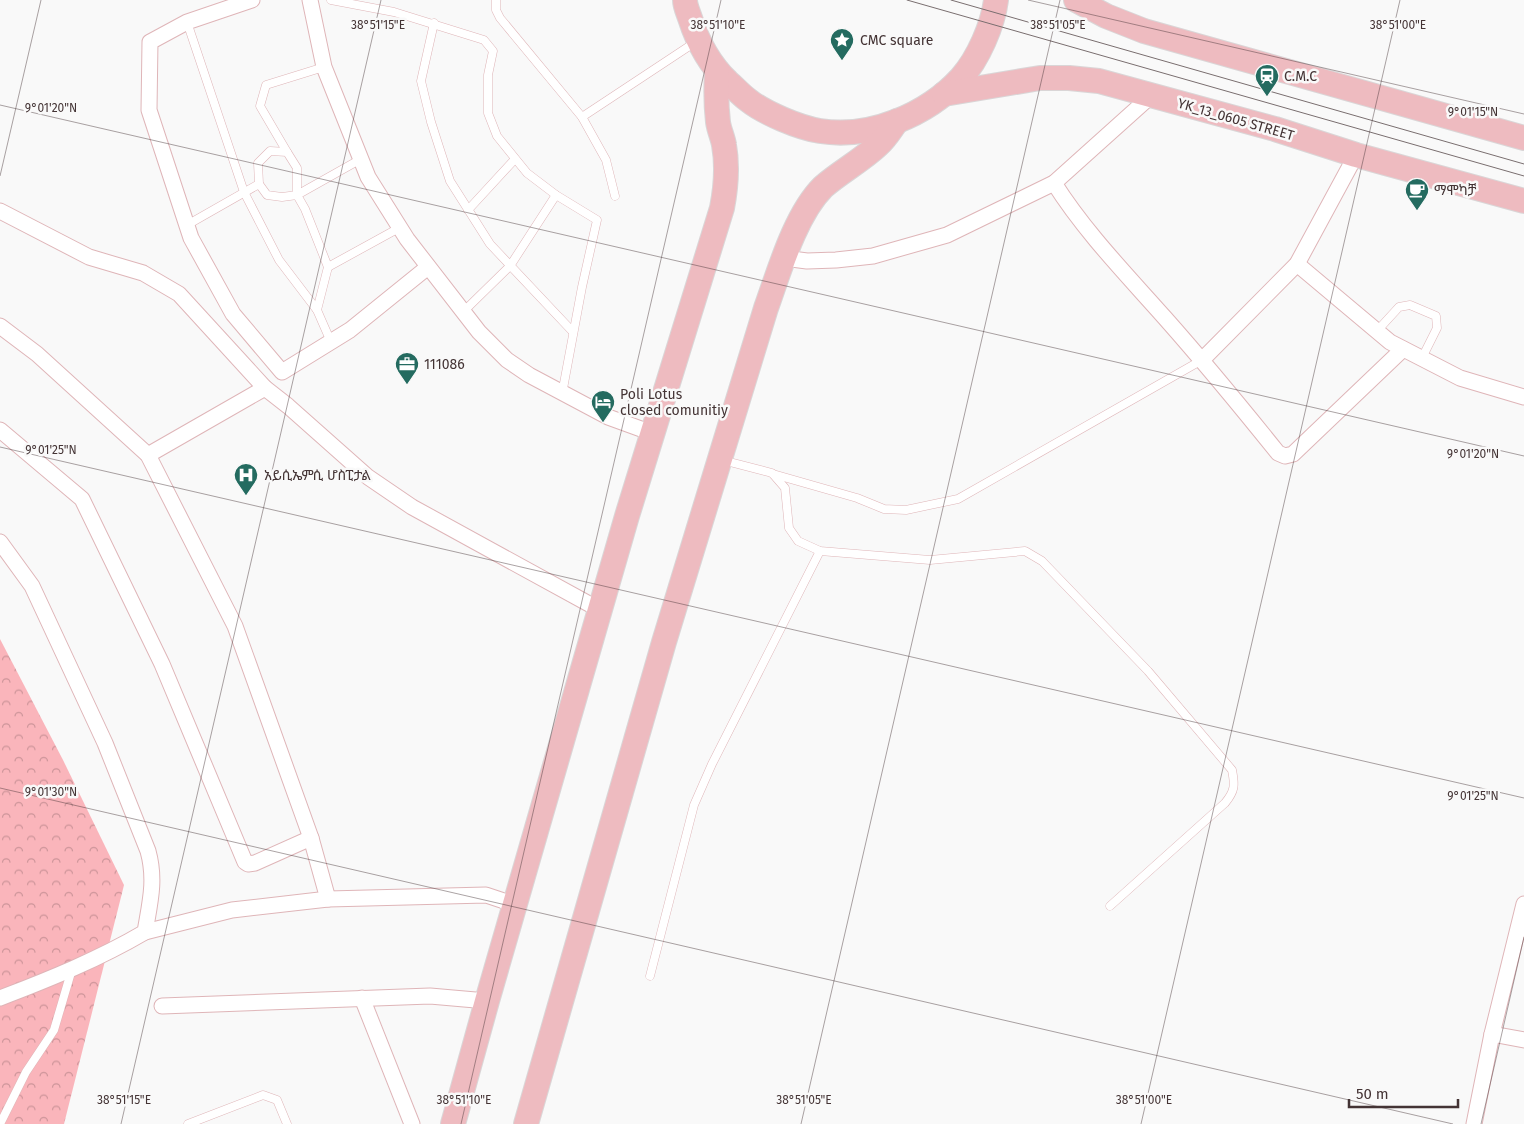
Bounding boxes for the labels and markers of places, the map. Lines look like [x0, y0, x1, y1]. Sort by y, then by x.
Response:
place icon: CMC square [829, 27, 855, 61]
place label: CMC square [860, 32, 933, 49]
station icon: C.M.C [1254, 63, 1280, 97]
place label: C.M.C [1284, 68, 1317, 85]
cafe icon: ማሞካቻ [1404, 177, 1430, 211]
place label: ማሞካቻ [1434, 182, 1477, 199]
office icon: 111086 [394, 351, 420, 385]
place label: 111086 [424, 356, 465, 373]
place label: Poli Lotus closed comunitiy [620, 386, 728, 419]
hotel icon: Poli Lotus closed comunitiy [590, 389, 616, 423]
hospital icon: አይሲኤምሲ ሆስፒታል [233, 462, 259, 496]
place label: አይሲኤምሲ ሆስፒታል [264, 467, 372, 484]

